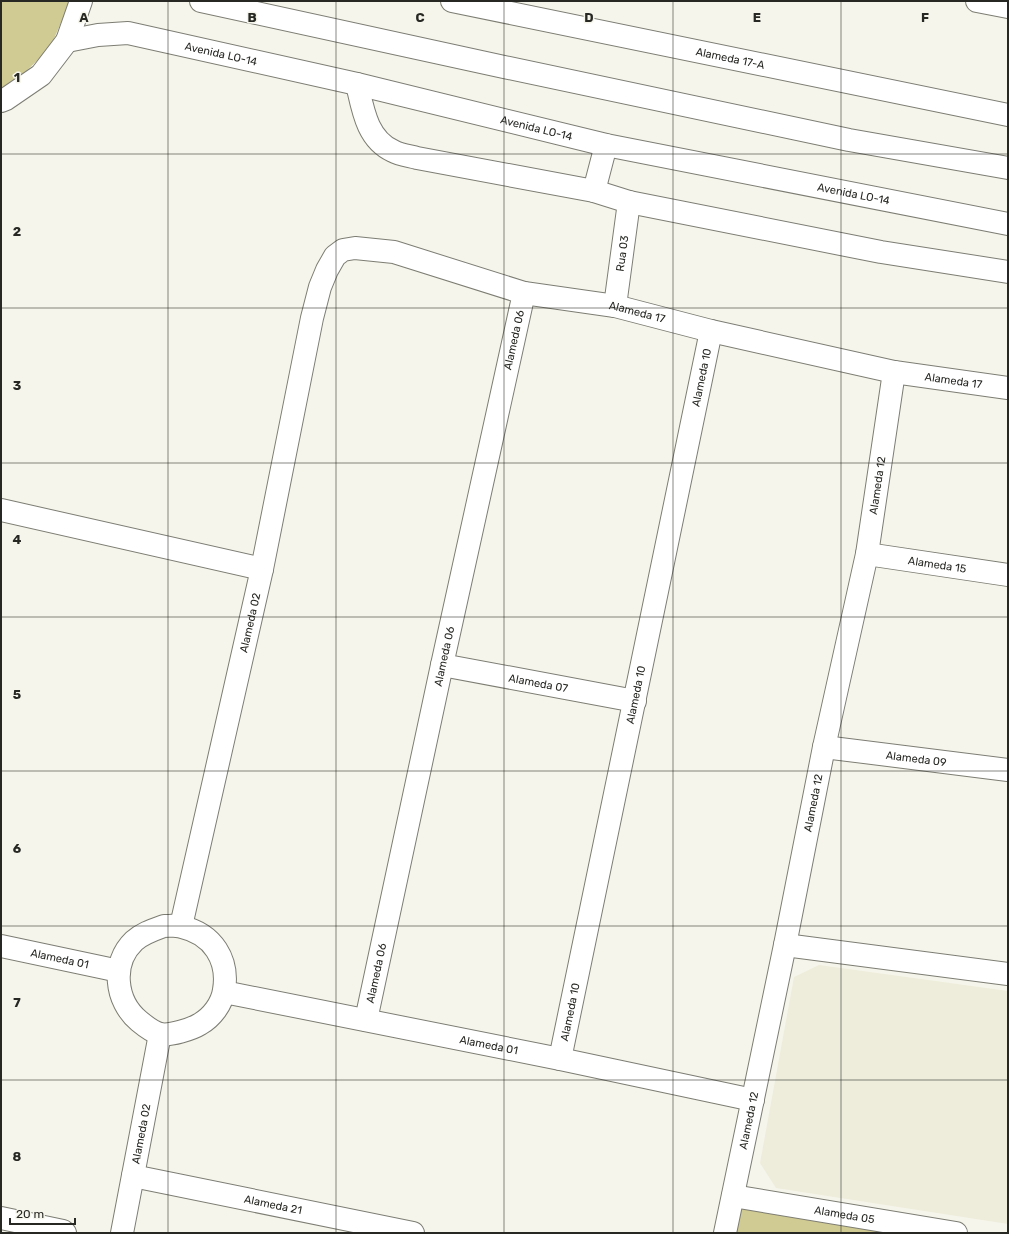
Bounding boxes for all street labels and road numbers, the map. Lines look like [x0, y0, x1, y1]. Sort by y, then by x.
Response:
street label: Avenida LO-14 [184, 40, 259, 69]
street label: Alameda 17-A [695, 45, 766, 72]
street label: Avenida LO-14 [499, 113, 574, 144]
street label: Avenida LO-14 [816, 181, 891, 208]
street label: Rua 03 [614, 234, 631, 272]
street label: Alameda 17 [608, 299, 667, 326]
street label: Alameda 06 [501, 308, 527, 371]
street label: Alameda 10 [689, 347, 714, 408]
street label: Alameda 17 [924, 370, 983, 391]
street label: Alameda 12 [867, 456, 888, 515]
street label: Alameda 15 [907, 554, 968, 576]
street label: Alameda 02 [237, 592, 263, 654]
street label: Alameda 06 [432, 625, 457, 688]
street label: Alameda 10 [624, 665, 648, 725]
street label: Alameda 07 [508, 672, 569, 695]
street label: Alameda 09 [885, 749, 947, 769]
street label: Alameda 12 [801, 773, 826, 833]
street label: Alameda 06 [364, 942, 389, 1004]
street label: Alameda 01 [29, 946, 90, 971]
street label: Alameda 10 [558, 982, 583, 1042]
street label: Alameda 01 [458, 1033, 519, 1057]
street label: Alameda 12 [737, 1091, 761, 1151]
street label: Alameda 02 [129, 1103, 154, 1165]
street label: Alameda 21 [243, 1193, 303, 1217]
street label: Alameda 05 [813, 1204, 876, 1226]

